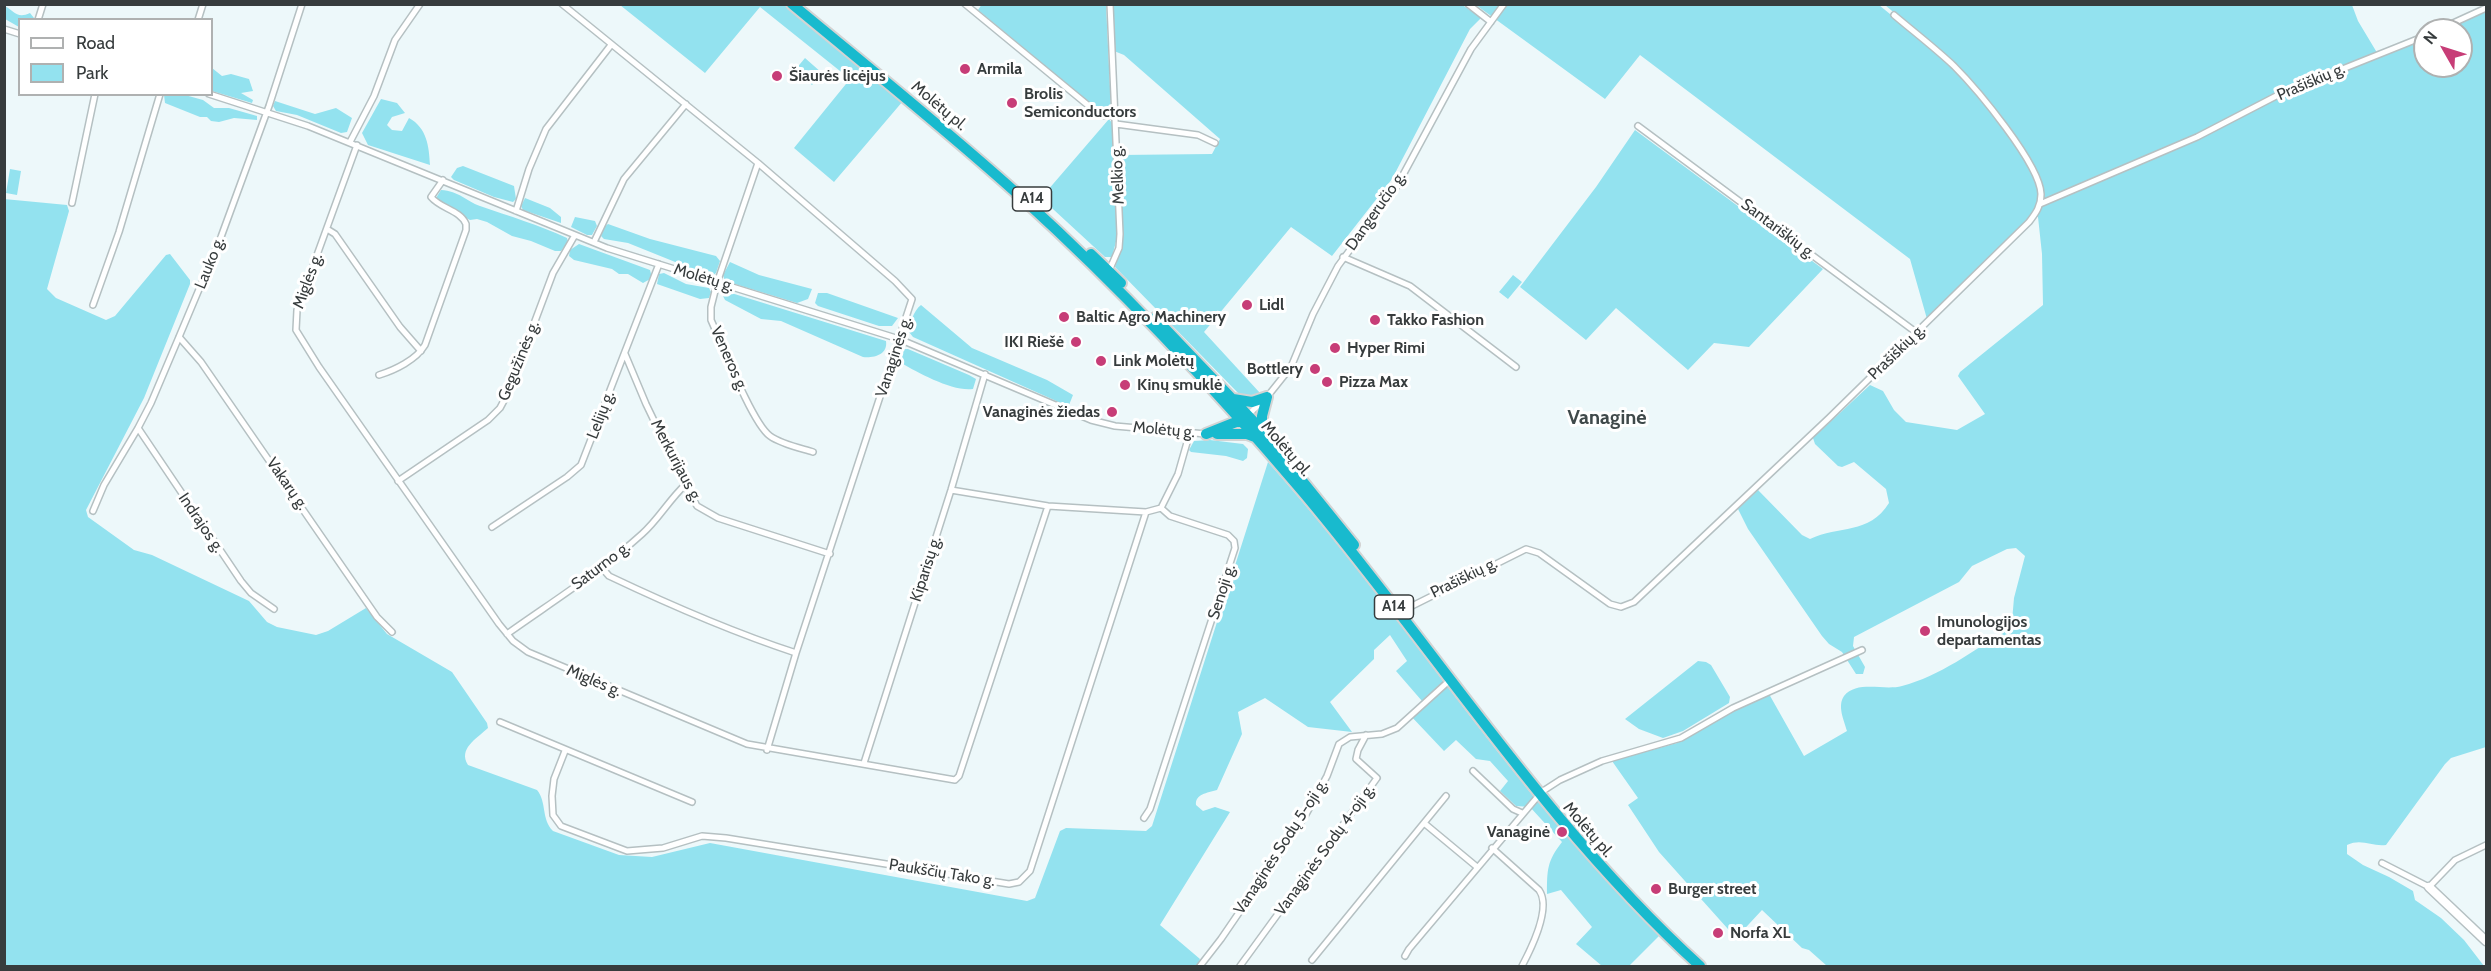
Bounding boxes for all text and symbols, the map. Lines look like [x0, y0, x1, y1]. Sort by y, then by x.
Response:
legend [18, 18, 213, 96]
north arrow [2413, 18, 2473, 78]
text: N [2419, 27, 2441, 48]
text: Road [76, 32, 115, 54]
place label: Armila [977, 59, 1022, 79]
street label: Prašiškių g. [2274, 59, 2348, 105]
text: Park [76, 62, 108, 84]
marker: Armila [958, 62, 972, 76]
place label: Šiaurės licėjus [789, 66, 886, 86]
marker: Šiaurės licėjus [770, 69, 784, 83]
street label: Molėtų pl. [907, 77, 971, 135]
place label: Brolis Semiconductors [1024, 84, 1136, 122]
marker: Brolis Semiconductors [1005, 96, 1019, 110]
street label: Melkio g. [1107, 145, 1129, 205]
street label: Dangeručio g. [1342, 168, 1410, 254]
road number: A14 [1012, 187, 1052, 211]
street label: Santariškių g. [1737, 195, 1819, 263]
street label: Lauko g. [191, 234, 229, 292]
street label: Miglės g. [289, 251, 327, 311]
street label: Molėtų g. [671, 260, 737, 296]
place label: Lidl [1259, 295, 1284, 315]
marker: Lidl [1240, 298, 1254, 312]
place label: Baltic Agro Machinery [1076, 307, 1226, 327]
marker: Baltic Agro Machinery [1057, 310, 1071, 324]
place label: Takko Fashion [1387, 310, 1484, 330]
marker: Takko Fashion [1368, 313, 1382, 327]
street label: Vanaginės g. [872, 314, 916, 400]
street label: Gegužinės g. [494, 318, 544, 404]
street label: Prašiškių g. [1864, 320, 1930, 384]
street label: Veneros g. [706, 323, 752, 395]
place label: IKI Riešė [1004, 332, 1064, 352]
marker: IKI Riešė [1069, 335, 1083, 349]
place label: Hyper Rimi [1347, 338, 1425, 358]
marker: Hyper Rimi [1328, 341, 1342, 355]
place label: Link Molėtų [1113, 351, 1194, 371]
marker: Link Molėtų [1094, 354, 1108, 368]
place label: Bottlery [1247, 359, 1303, 379]
marker: Bottlery [1308, 362, 1322, 376]
place label: Pizza Max [1339, 372, 1408, 392]
place label: Kinų smuklė [1137, 375, 1222, 395]
marker: Pizza Max [1320, 375, 1334, 389]
marker: Kinų smuklė [1118, 378, 1132, 392]
street label: Lelijų g. [583, 388, 619, 442]
place label: Vanaginės žiedas [983, 402, 1100, 422]
marker: Vanaginės žiedas [1105, 405, 1119, 419]
district label: Vanaginė [1567, 406, 1647, 430]
street label: Merkurijaus g. [646, 416, 706, 506]
street label: Molėtų pl. [1257, 417, 1315, 481]
street label: Molėtų g. [1132, 418, 1196, 442]
street label: Vakarų g. [262, 454, 312, 514]
street label: Indrajos g. [174, 489, 228, 557]
street label: Kiparisų g. [906, 534, 946, 604]
street label: Saturno g. [568, 538, 634, 594]
street label: Prašiškių g. [1427, 554, 1501, 602]
street label: Senoji g. [1204, 562, 1240, 622]
road number: A14 [1374, 595, 1414, 619]
place label: Imunologijos departamentas [1937, 612, 2041, 650]
marker: Imunologijos departamentas [1918, 624, 1932, 638]
street label: Miglės g. [564, 661, 624, 701]
street label: Vanaginės Sodų 5-oji g. [1230, 776, 1332, 918]
street label: Vanaginės Sodų 4-oji g. [1271, 780, 1379, 920]
street label: Molėtų pl. [1559, 798, 1617, 862]
place label: Vanaginė [1487, 822, 1550, 842]
marker: Vanaginė [1555, 825, 1569, 839]
street label: Paukščių Tako g. [888, 855, 996, 891]
place label: Burger street [1668, 879, 1756, 899]
marker: Burger street [1649, 882, 1663, 896]
place label: Norfa XL [1730, 923, 1790, 943]
marker: Norfa XL [1711, 926, 1725, 940]

